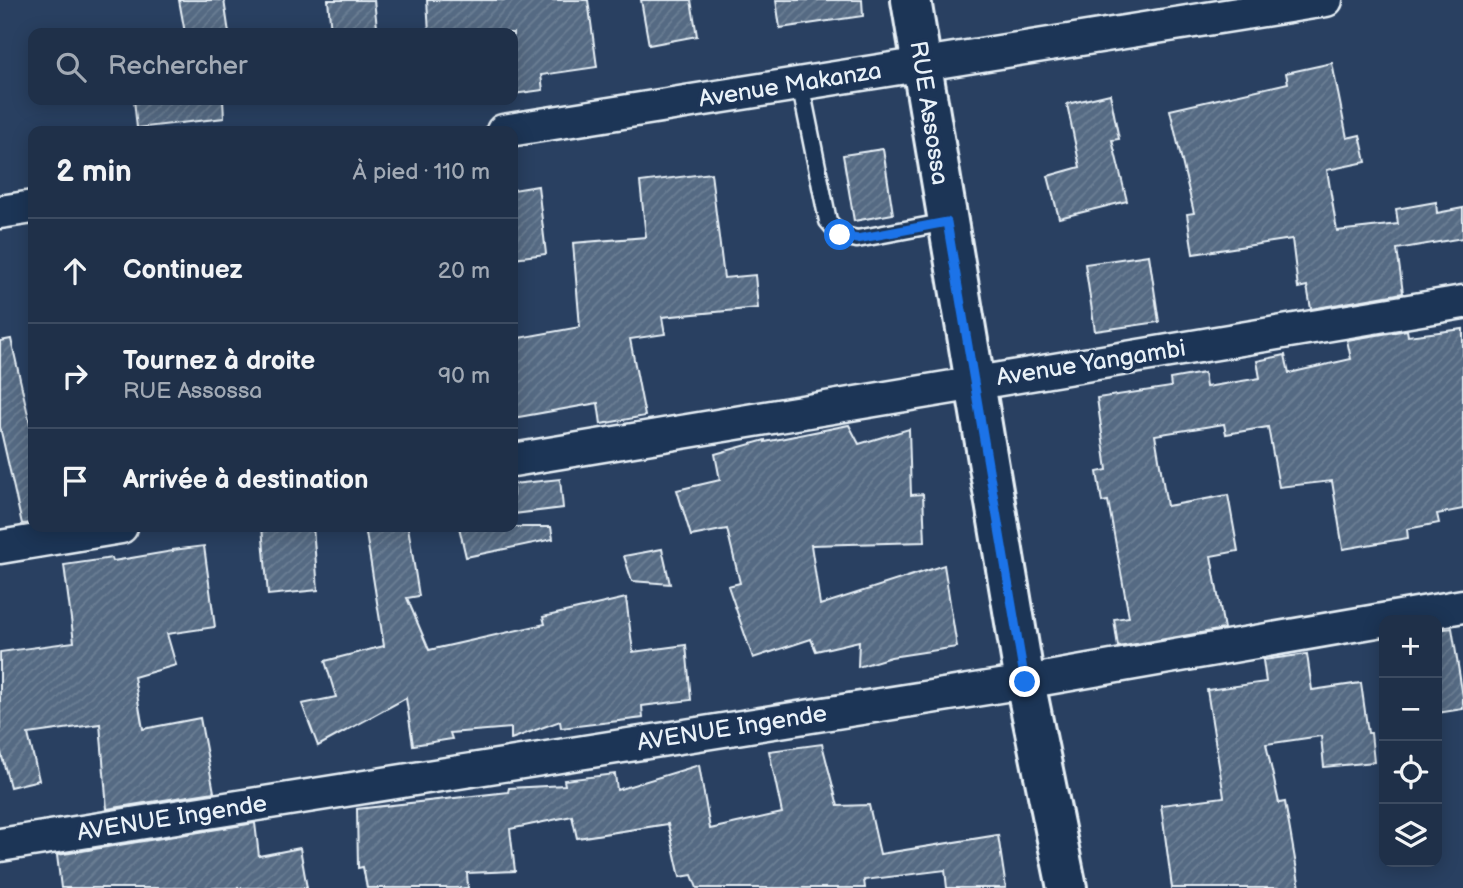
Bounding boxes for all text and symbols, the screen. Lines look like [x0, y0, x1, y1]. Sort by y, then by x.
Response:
search box [28, 28, 518, 105]
street label: RUE Assossa [903, 39, 955, 187]
icon: search [52, 48, 90, 86]
text: Rechercher [108, 51, 247, 82]
street label: Avenue Makanza [697, 56, 883, 114]
text: 2 min [56, 154, 132, 190]
text: À pied · 110 m [353, 158, 490, 186]
route start [824, 219, 855, 250]
icon: ahead [56, 252, 94, 290]
text: Continuez [123, 255, 243, 286]
text: 20 m [438, 257, 490, 285]
street label: Avenue Yangambi [994, 334, 1188, 392]
text: Tournez à droite [123, 346, 315, 377]
icon: right [56, 357, 94, 395]
text: 90 m [438, 362, 490, 390]
text: RUE Assossa [123, 377, 262, 405]
icon: arrive [56, 462, 94, 500]
text: Arrivée à destination [123, 465, 369, 496]
map controls [1379, 615, 1442, 867]
button: + [1379, 615, 1442, 678]
route end [1009, 666, 1040, 697]
button: − [1379, 678, 1442, 741]
street label: AVENUE Ingende [635, 699, 829, 757]
button: locate [1379, 741, 1442, 804]
street label: AVENUE Ingende [75, 789, 269, 847]
button: layers [1379, 804, 1442, 867]

